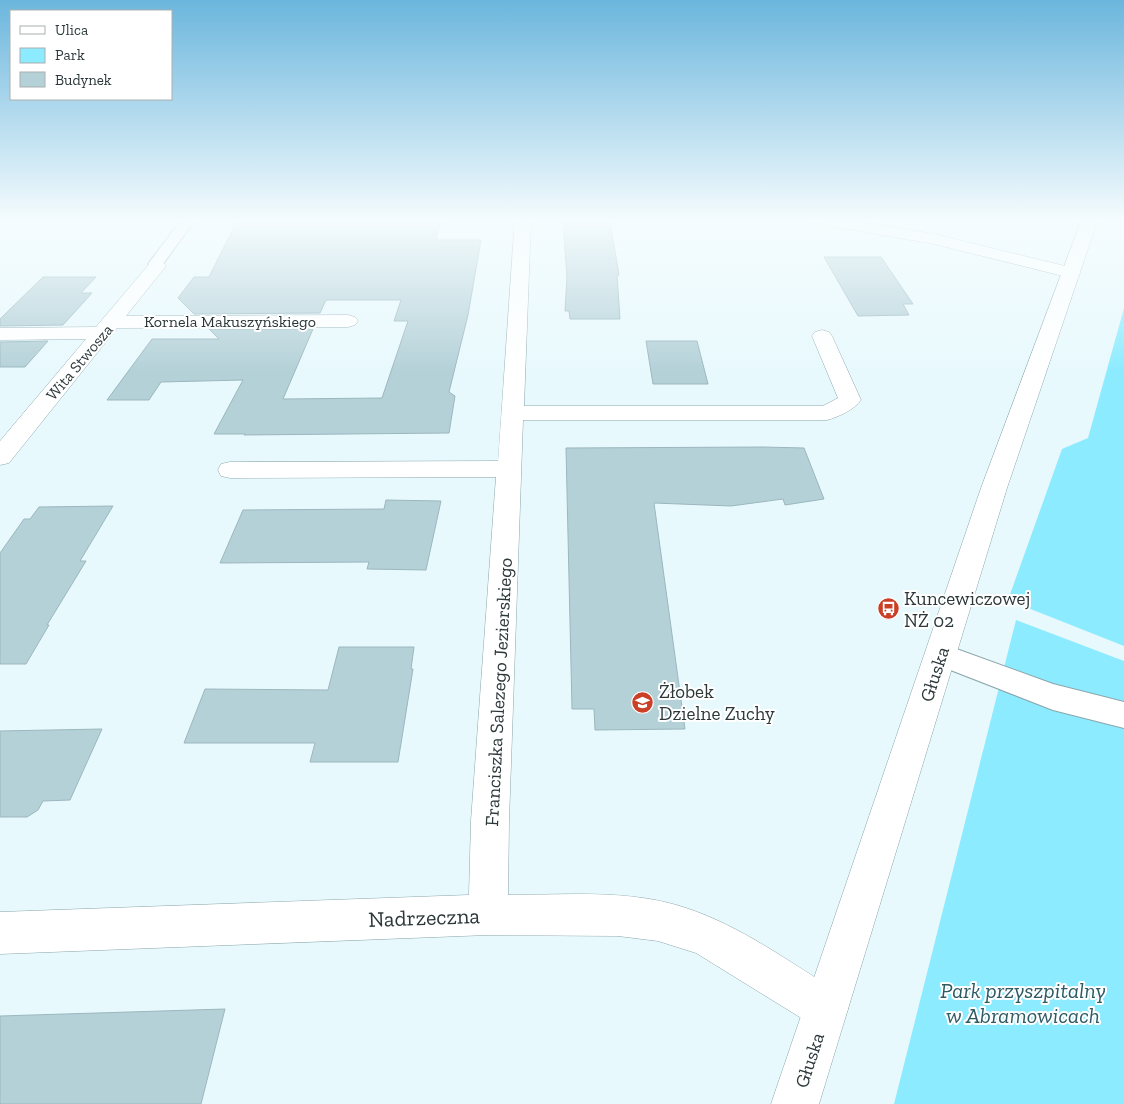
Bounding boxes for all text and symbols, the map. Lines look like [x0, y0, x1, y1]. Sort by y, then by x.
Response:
legend [10, 10, 172, 100]
text: Ulica [55, 21, 88, 39]
text: Park [55, 46, 85, 64]
text: Budynek [55, 71, 112, 89]
street label: Kornela Makuszyńskiego [144, 312, 316, 331]
street label: Wita Stwosza [42, 320, 117, 404]
street label: Franciszka Salezego Jezierskiego [480, 557, 517, 827]
place label: Kuncewiczowej NŻ 02 [904, 587, 1030, 632]
bus stop icon: Kuncewiczowej NŻ 02 [876, 597, 900, 621]
street label: Głuska [915, 644, 954, 705]
place label: Żłobek Dzielne Zuchy [659, 680, 775, 725]
school or university icon: Żłobek Dzielne Zuchy [631, 690, 655, 714]
street label: Nadrzeczna [368, 902, 481, 933]
park label: Park przyszpitalny w Abramowicach [940, 977, 1106, 1029]
street label: Głuska [790, 1030, 829, 1091]

